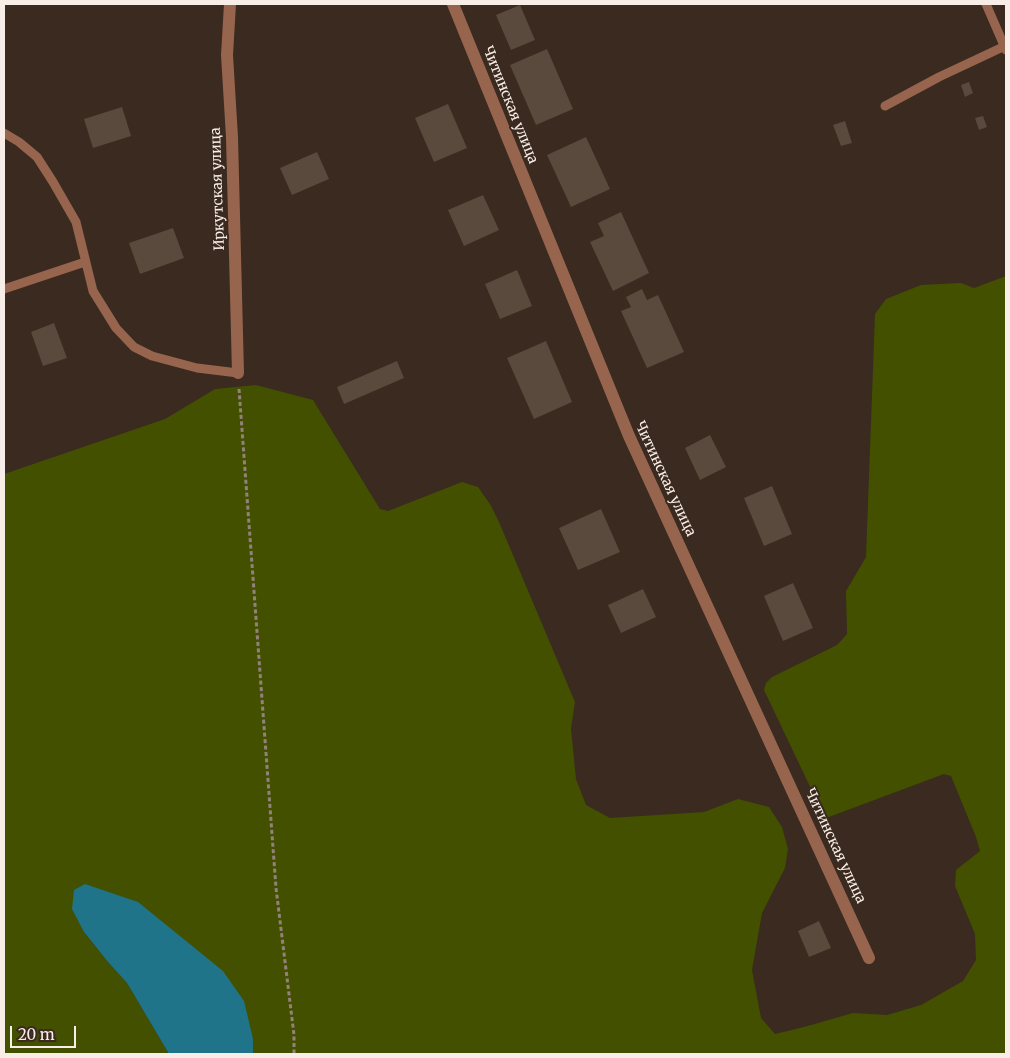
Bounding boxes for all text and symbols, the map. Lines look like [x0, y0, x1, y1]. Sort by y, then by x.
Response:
street label: Читинская улица [479, 44, 541, 166]
street label: Иркутская улица [207, 127, 229, 251]
street label: Читинская улица [631, 419, 699, 539]
street label: Читинская улица [801, 786, 869, 906]
scale bar [12, 1016, 79, 1048]
text: 20 m [18, 1025, 55, 1044]

